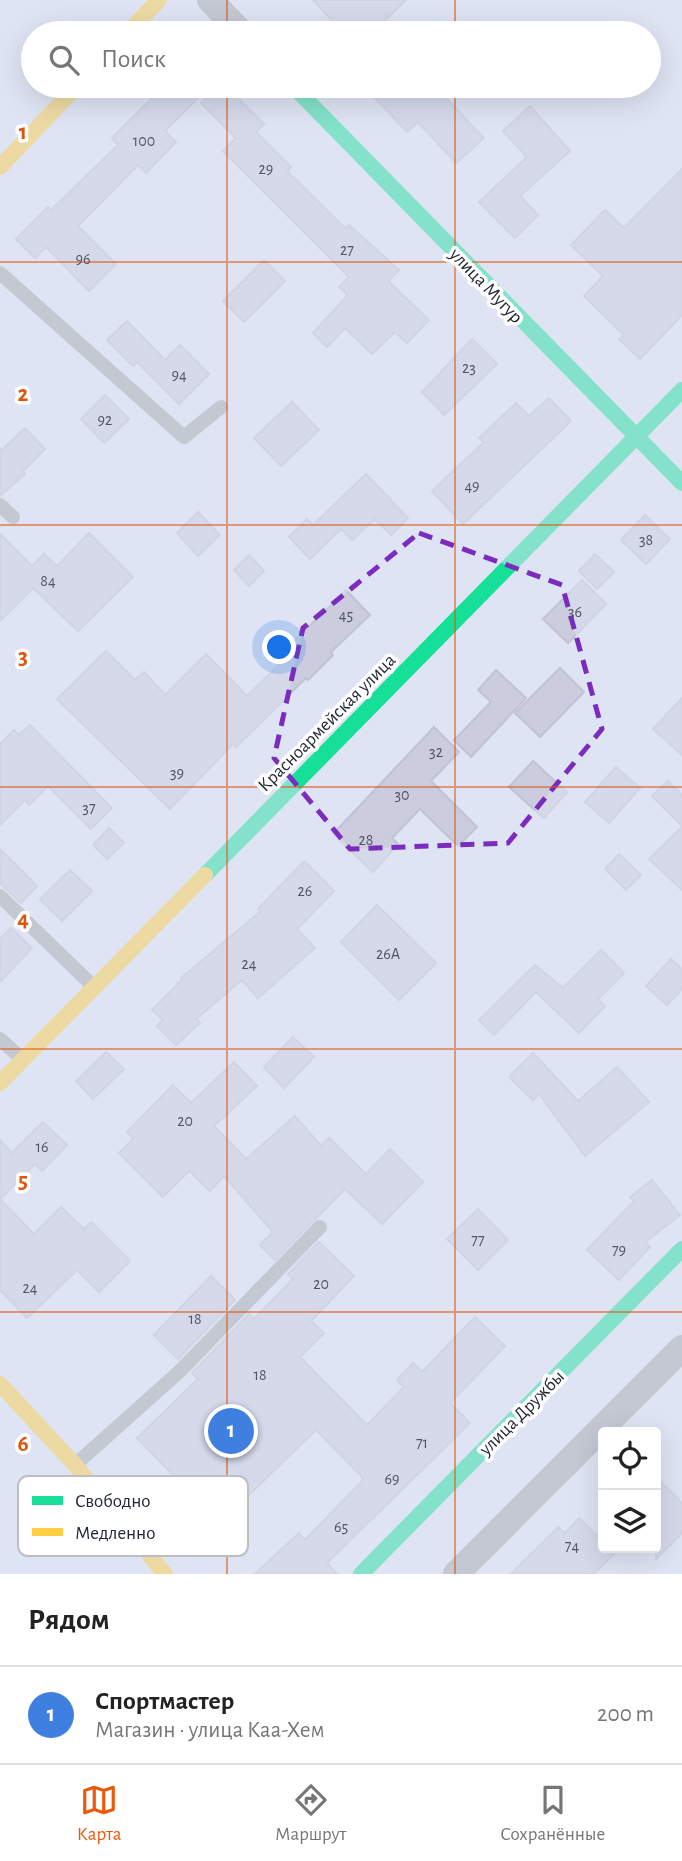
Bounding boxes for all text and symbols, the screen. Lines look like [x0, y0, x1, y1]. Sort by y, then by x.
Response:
search box [21, 21, 661, 98]
icon: search [45, 41, 83, 79]
text: Поиск [101, 46, 166, 72]
text: 1 [19, 121, 27, 144]
house number: 100 [133, 133, 155, 149]
house number: 29 [259, 161, 273, 177]
house number: 27 [340, 242, 354, 258]
street label: улица Мугур [445, 244, 526, 327]
house number: 96 [75, 251, 91, 267]
house number: 23 [462, 360, 476, 376]
house number: 94 [171, 367, 187, 383]
text: 2 [18, 383, 29, 406]
house number: 92 [98, 412, 112, 428]
house number: 49 [464, 478, 480, 494]
house number: 38 [639, 532, 653, 548]
house number: 84 [40, 573, 56, 589]
house number: 36 [568, 604, 582, 620]
house number: 45 [339, 607, 353, 623]
your location [262, 630, 296, 664]
text: 3 [18, 646, 28, 669]
street label: Красноармейская улица [255, 650, 400, 796]
house number: 32 [429, 744, 443, 760]
house number: 39 [170, 765, 184, 781]
house number: 30 [394, 787, 410, 803]
house number: 37 [82, 800, 96, 816]
house number: 28 [359, 832, 373, 848]
house number: 26 [298, 883, 312, 899]
text: 4 [17, 908, 29, 931]
house number: 26А [376, 946, 401, 962]
house number: 24 [242, 956, 257, 972]
house number: 20 [177, 1113, 193, 1129]
house number: 16 [35, 1139, 49, 1155]
text: 5 [18, 1170, 28, 1193]
house number: 77 [471, 1232, 485, 1248]
house number: 79 [612, 1242, 626, 1258]
house number: 20 [313, 1276, 329, 1292]
house number: 24 [23, 1280, 38, 1296]
house number: 18 [188, 1311, 202, 1327]
house number: 18 [253, 1367, 267, 1383]
street label: улица Дружбы [475, 1367, 568, 1460]
pin: 1 [208, 1405, 254, 1457]
map controls [598, 1427, 661, 1553]
button: locate [598, 1427, 661, 1490]
text: 6 [17, 1433, 29, 1456]
house number: 71 [416, 1435, 428, 1451]
house number: 69 [384, 1471, 400, 1487]
legend [18, 1476, 248, 1556]
button: layers [598, 1490, 661, 1553]
text: Свободно [75, 1492, 151, 1511]
house number: 65 [334, 1519, 348, 1535]
text: Медленно [75, 1524, 155, 1543]
house number: 74 [565, 1538, 579, 1554]
text: Рядом [28, 1605, 110, 1635]
text: Спортмастер [95, 1688, 234, 1714]
text: 1 [47, 1703, 55, 1726]
text: 200 m [597, 1703, 654, 1726]
text: Магазин · улица Каа-Хем [95, 1719, 325, 1742]
tab: Карта [77, 1781, 121, 1846]
tab: Маршрут [275, 1781, 346, 1846]
tab: Сохранённые [500, 1781, 605, 1846]

